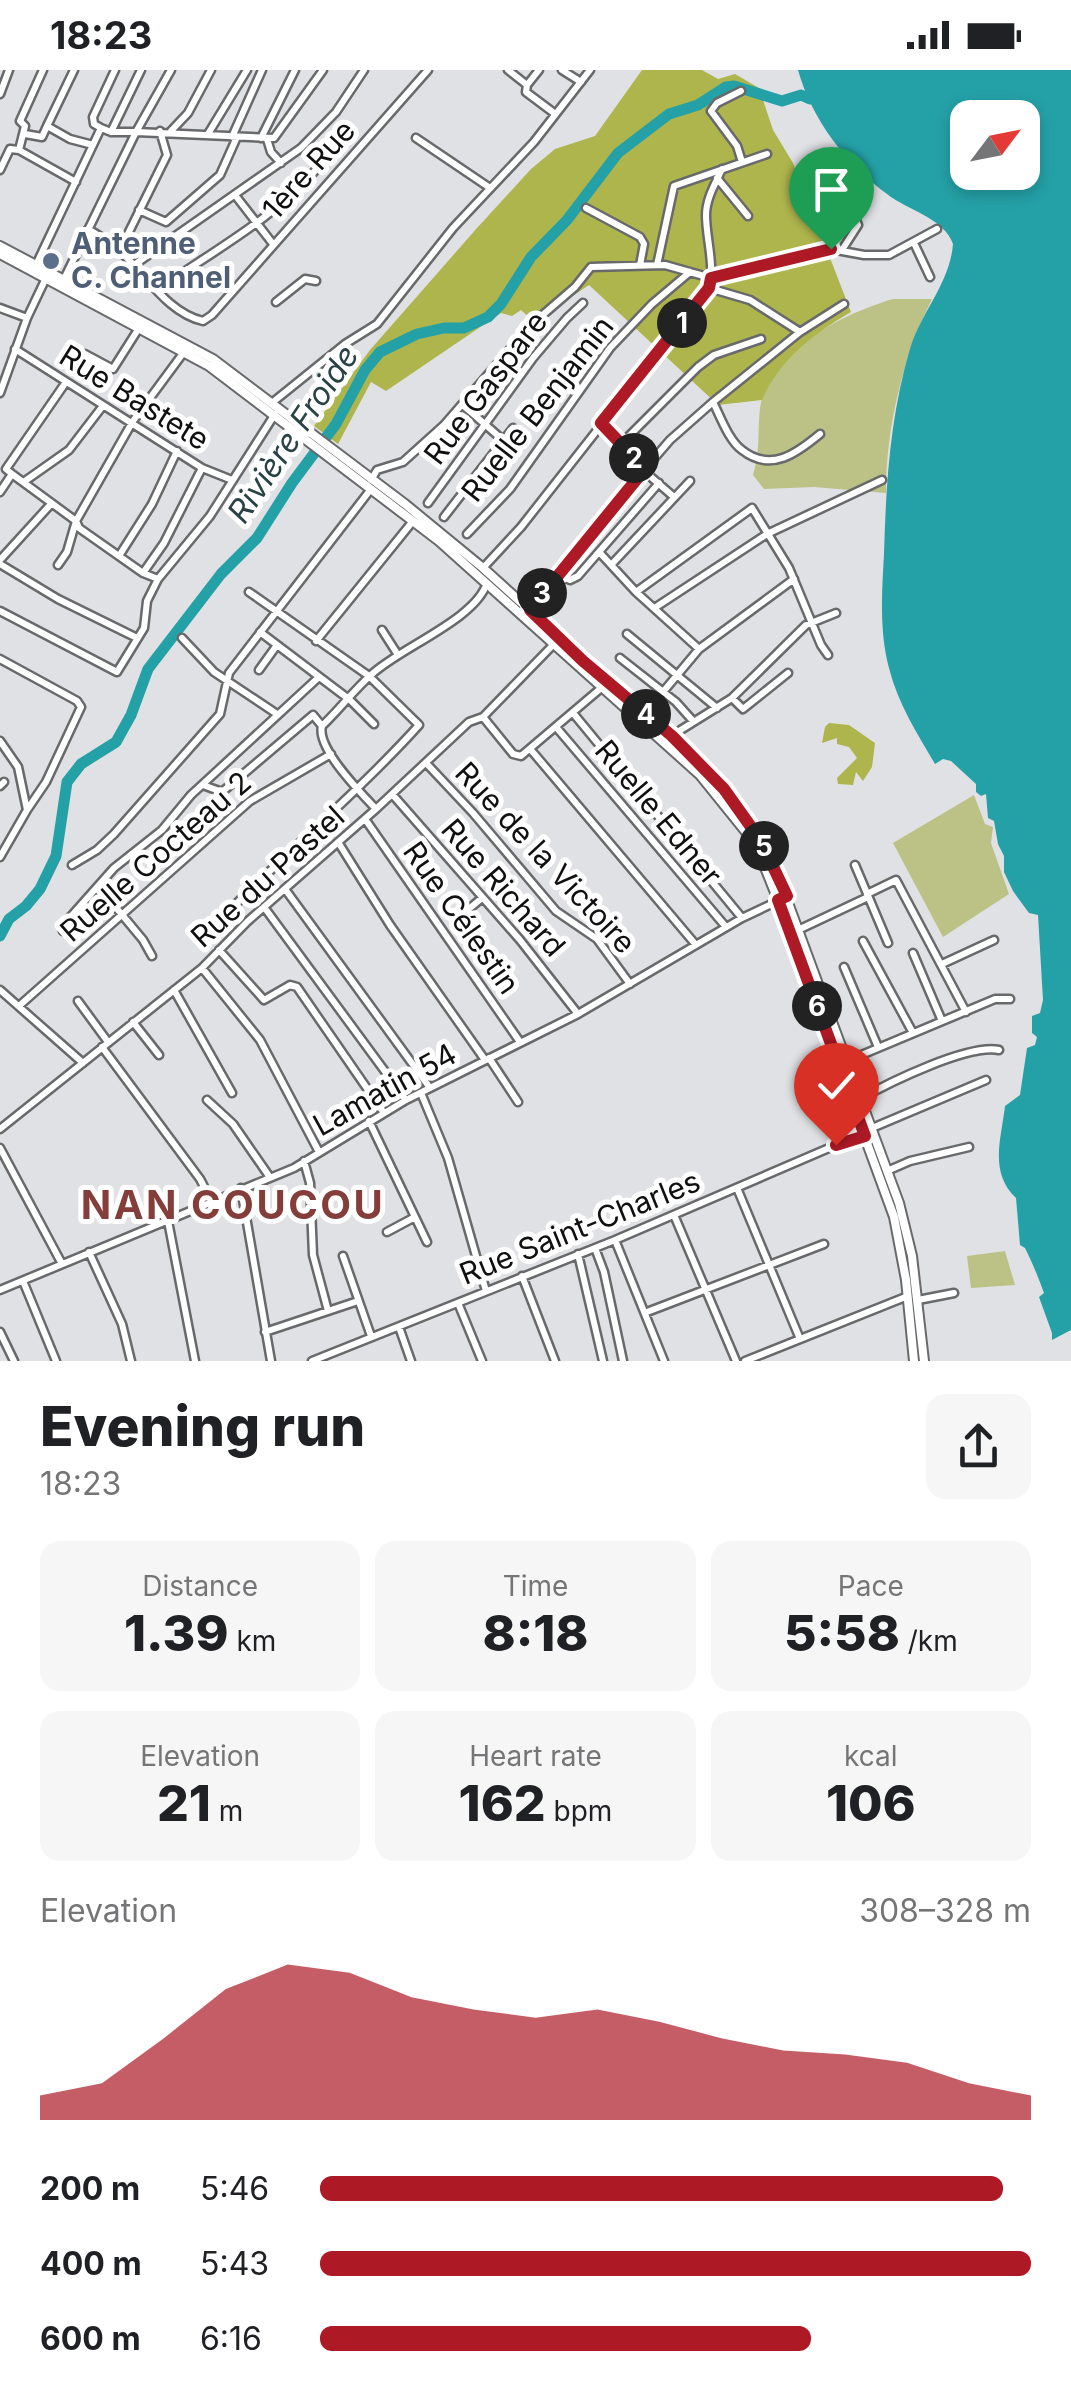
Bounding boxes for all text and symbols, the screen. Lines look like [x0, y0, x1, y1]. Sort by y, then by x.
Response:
text: 18:23 [50, 12, 152, 58]
north arrow [950, 100, 1040, 190]
map controls [950, 100, 1040, 190]
street label: 1ère Rue [254, 112, 362, 226]
pin [789, 147, 874, 250]
icon: arrive [804, 162, 859, 217]
place label: Antenne C. Channel [71, 225, 231, 295]
marker: Antenne C. Channel [40, 250, 62, 272]
pin: 1 [657, 298, 707, 348]
street label: Rue Gaspare [416, 304, 554, 471]
text: 1 [676, 306, 688, 340]
street label: Ruelle Benjamin [454, 309, 621, 508]
street label: Rue Bastete [53, 337, 216, 457]
water label: Rivière Froide [219, 337, 366, 530]
pin: 2 [609, 433, 659, 483]
text: 2 [625, 441, 643, 475]
pin: 3 [517, 568, 567, 618]
text: 3 [533, 576, 551, 610]
pin: 4 [621, 689, 671, 739]
text: 4 [637, 697, 655, 731]
street label: Ruelle Edner [588, 733, 730, 892]
street label: Rue de la Victoire [448, 754, 643, 960]
street label: Ruelle Cocteau 2 [53, 764, 258, 949]
street label: Rue du Pastel [183, 798, 351, 954]
street label: Rue Richard [434, 811, 573, 963]
pin: 5 [739, 821, 789, 871]
text: 5 [755, 829, 773, 863]
street label: Rue Célestin [396, 834, 528, 1001]
pin: 6 [792, 981, 842, 1031]
text: 6 [808, 989, 826, 1023]
street label: Lamatin 54 [307, 1035, 462, 1143]
pin [794, 1043, 879, 1146]
icon: check [809, 1058, 864, 1113]
street label: Rue Saint-Charles [454, 1162, 705, 1292]
district label: NAN COUCOU [81, 1180, 385, 1229]
text: Evening run [40, 1393, 365, 1459]
button: share [926, 1394, 1031, 1499]
text: 18:23 [40, 1464, 121, 1503]
text: Distance [142, 1569, 258, 1603]
text: Time [503, 1569, 568, 1603]
text: Pace [838, 1569, 904, 1603]
text: 1.39 [124, 1603, 229, 1663]
text: 8:18 [482, 1603, 589, 1663]
text: 5:58 [784, 1603, 900, 1663]
text: km [229, 1624, 276, 1658]
text: /km [900, 1624, 958, 1658]
text: Elevation [140, 1739, 260, 1773]
text: Heart rate [469, 1739, 602, 1773]
text: kcal [844, 1739, 898, 1773]
text: 21 [157, 1773, 211, 1833]
text: 162 [459, 1773, 546, 1833]
text: 106 [826, 1773, 916, 1833]
text: m [211, 1794, 243, 1828]
text: bpm [546, 1794, 612, 1828]
text: Elevation [40, 1891, 177, 1930]
text: 308–328 m [859, 1891, 1031, 1930]
text: 200 m [40, 2169, 140, 2208]
text: 5:46 [200, 2169, 269, 2208]
text: 400 m [40, 2244, 142, 2283]
text: 5:43 [200, 2244, 269, 2283]
text: 600 m [40, 2319, 141, 2358]
text: 6:16 [200, 2319, 262, 2358]

